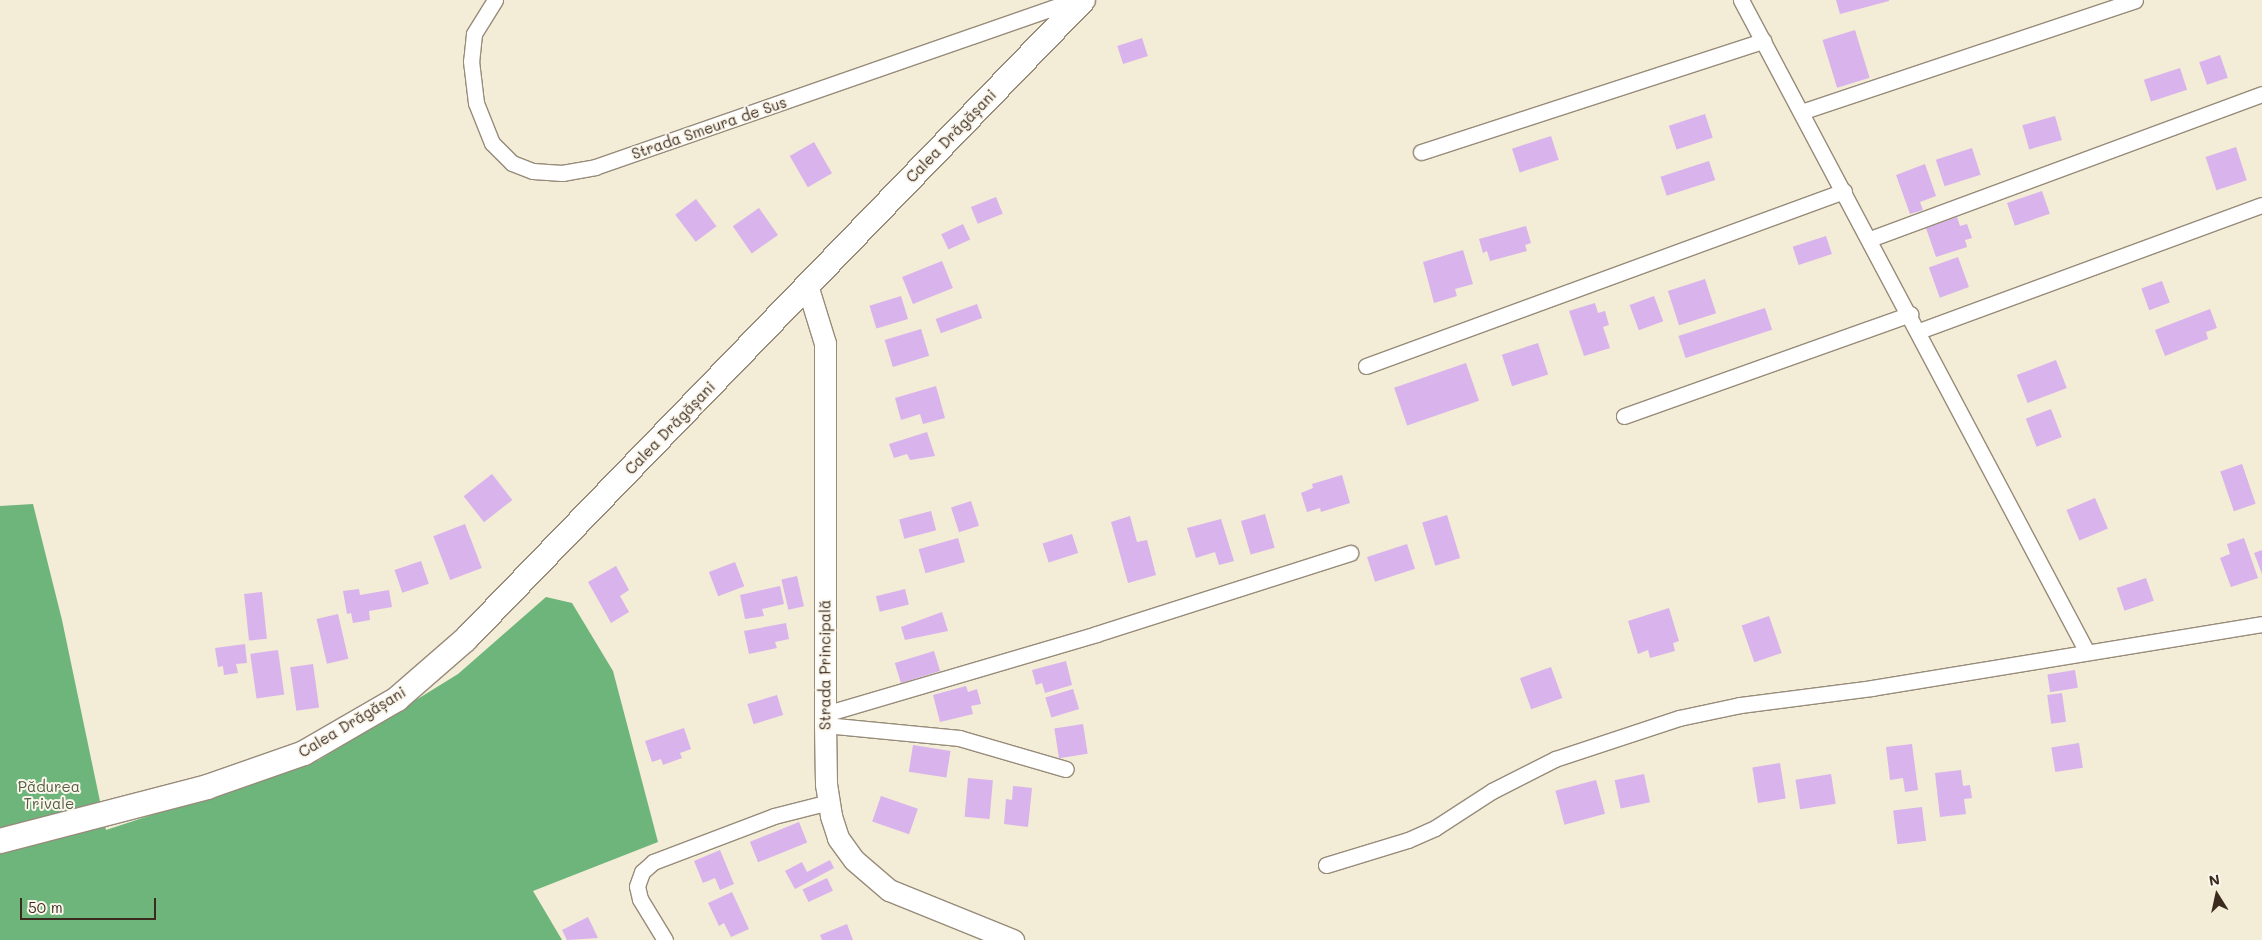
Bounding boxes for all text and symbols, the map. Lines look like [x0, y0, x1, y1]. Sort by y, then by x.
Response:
street label: Calea Drăgășani [902, 86, 1000, 186]
street label: Strada Smeura de Sus [629, 93, 789, 163]
street label: Calea Drăgășani [621, 378, 719, 478]
street label: Strada Principală [816, 600, 834, 730]
street label: Calea Drăgășani [295, 683, 409, 761]
park label: Pădurea Trivale [18, 777, 80, 812]
text: N [2207, 869, 2221, 890]
north arrow [2192, 870, 2242, 920]
scale bar [22, 888, 159, 920]
text: 50 m [28, 897, 63, 917]

